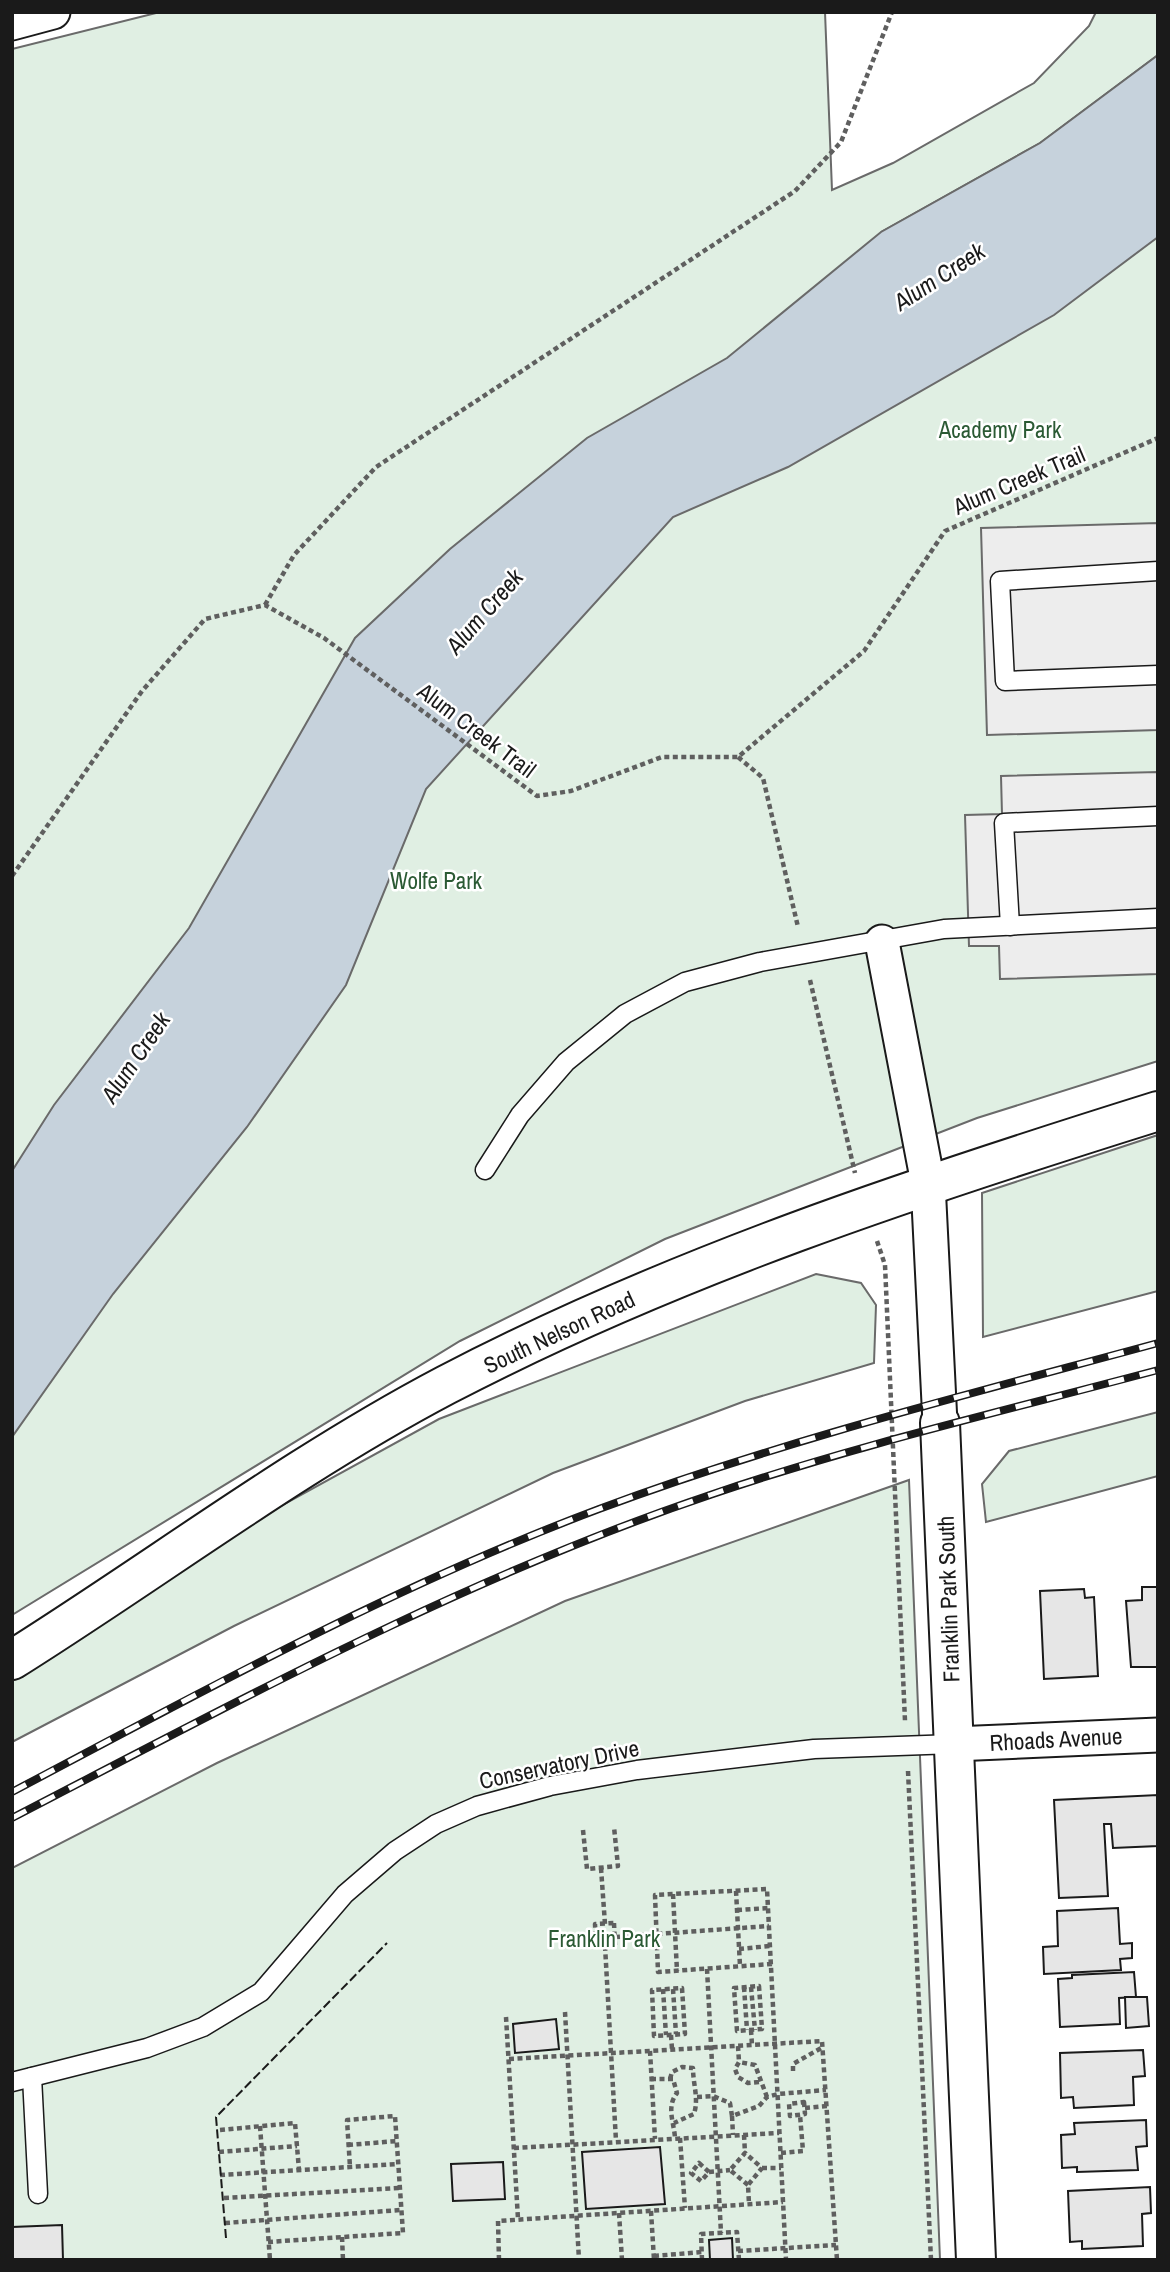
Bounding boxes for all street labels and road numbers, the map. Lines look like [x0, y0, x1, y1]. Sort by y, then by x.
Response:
street label: Alum Creek Trail [947, 438, 1090, 522]
street label: Alum Creek Trail [411, 675, 542, 785]
street label: South Nelson Road [478, 1283, 640, 1381]
street label: Franklin Park South [930, 1515, 966, 1683]
street label: Rhoads Avenue [989, 1720, 1123, 1758]
street label: Conservatory Drive [476, 1732, 642, 1796]

